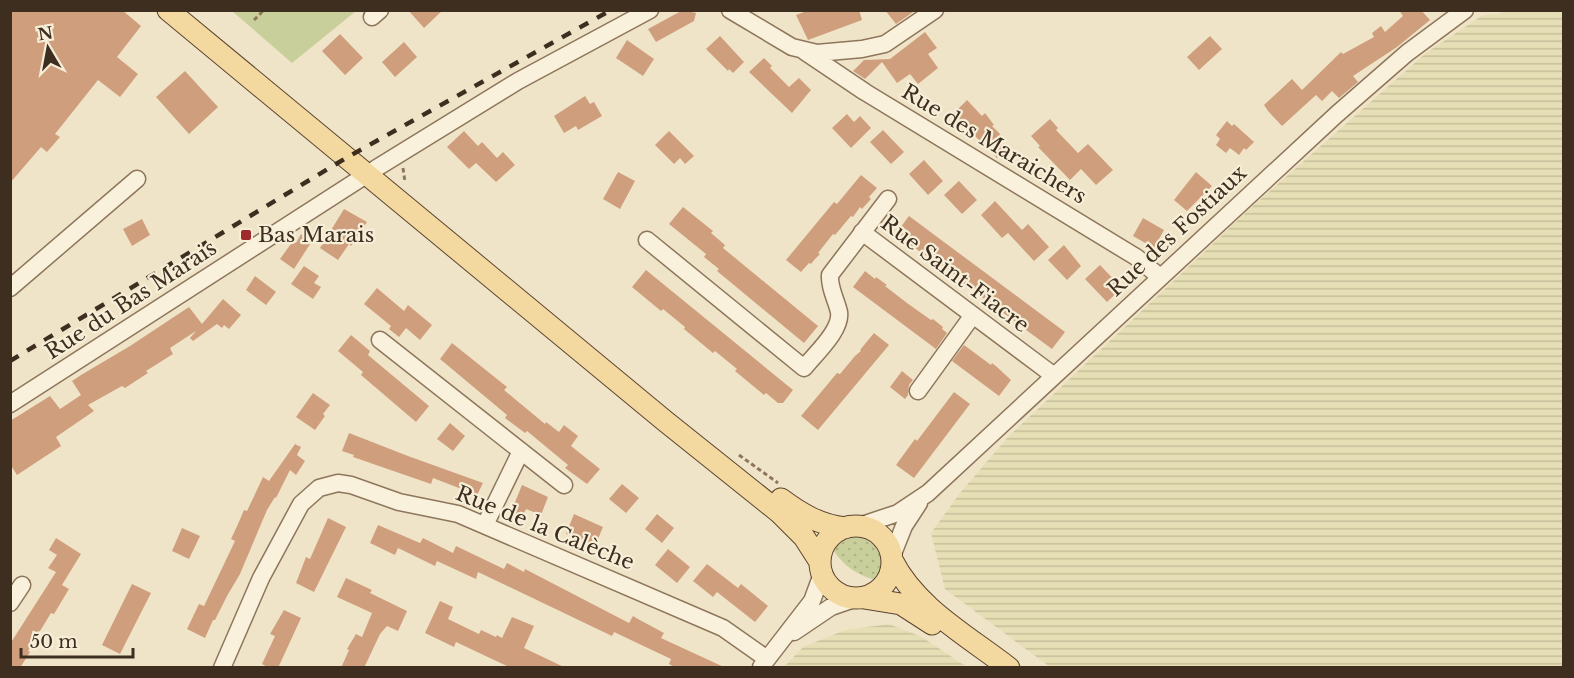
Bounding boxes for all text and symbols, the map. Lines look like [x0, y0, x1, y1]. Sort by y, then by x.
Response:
north arrow [18, 18, 78, 78]
text: N [36, 22, 55, 44]
street label: Rue des Maraichers [897, 79, 1091, 209]
street label: Rue des Fostiaux [1102, 160, 1252, 302]
street label: Rue Saint-Fiacre [876, 210, 1034, 338]
place label: Bas Marais [258, 222, 374, 248]
marker: Bas Marais [239, 228, 253, 242]
street label: Rue du Bas Marais [40, 235, 222, 365]
street label: Rue de la Calèche [452, 480, 638, 576]
scale bar [21, 621, 134, 659]
text: 50 m [30, 631, 78, 653]

